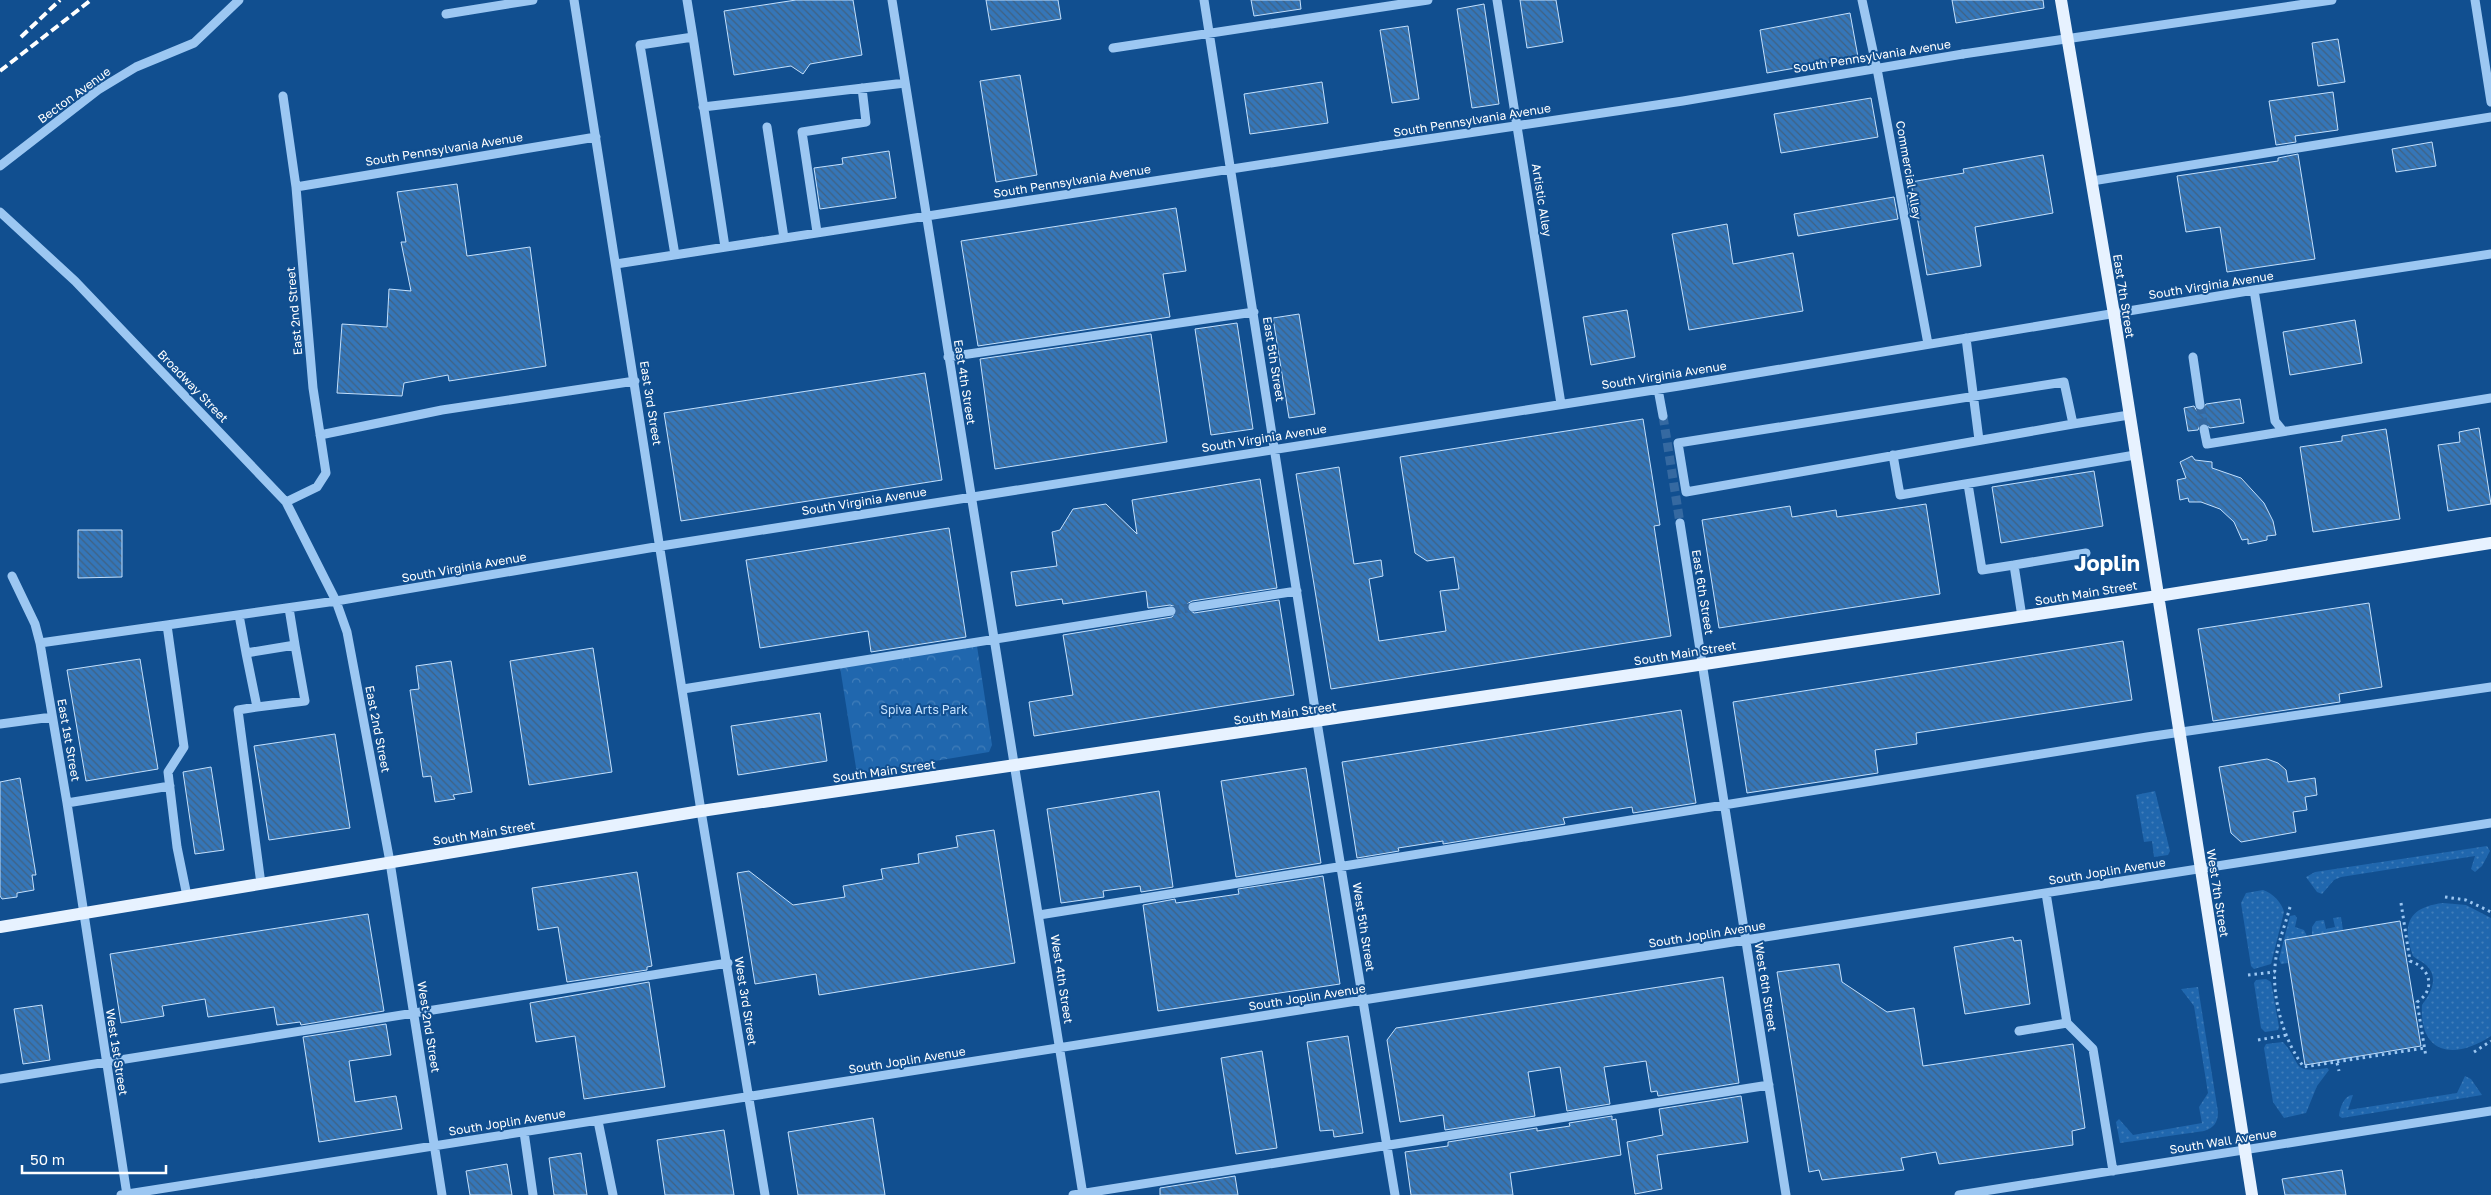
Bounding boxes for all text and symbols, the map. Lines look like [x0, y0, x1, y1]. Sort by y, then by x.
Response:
street label: South Pennsylvania Avenue [1792, 36, 1952, 76]
street label: Becton Avenue [35, 64, 113, 126]
street label: South Pennsylvania Avenue [1392, 100, 1552, 140]
street label: Commercial Alley [1893, 119, 1925, 221]
street label: South Pennsylvania Avenue [364, 129, 524, 169]
street label: South Pennsylvania Avenue [992, 161, 1152, 201]
street label: Artistic Alley [1529, 162, 1555, 238]
street label: East 7th Street [2110, 253, 2138, 339]
street label: East 2nd Street [283, 266, 305, 356]
street label: South Virginia Avenue [2147, 268, 2275, 302]
street label: East 5th Street [1260, 315, 1288, 403]
street label: East 4th Street [951, 338, 979, 426]
street label: Broadway Street [155, 347, 232, 426]
street label: South Virginia Avenue [1600, 358, 1728, 392]
street label: East 3rd Street [637, 360, 665, 447]
street label: South Virginia Avenue [1200, 421, 1328, 455]
street label: South Virginia Avenue [800, 484, 928, 518]
street label: East 6th Street [1689, 548, 1717, 636]
street label: South Virginia Avenue [400, 549, 528, 585]
district label: Joplin [2074, 549, 2140, 576]
street label: South Main Street [2034, 577, 2138, 609]
street label: South Main Street [1633, 637, 1737, 669]
street label: East 2nd Street [362, 684, 394, 774]
street label: East 1st Street [54, 698, 84, 783]
street label: South Main Street [1233, 698, 1338, 728]
park label: Spiva Arts Park [880, 702, 968, 717]
street label: South Main Street [832, 756, 937, 786]
street label: South Main Street [432, 817, 536, 849]
street label: West 7th Street [2204, 848, 2232, 938]
street label: South Joplin Avenue [2047, 854, 2167, 888]
street label: West 5th Street [1350, 881, 1378, 973]
street label: South Joplin Avenue [1647, 917, 1767, 951]
street label: West 4th Street [1048, 933, 1076, 1025]
street label: West 6th Street [1752, 941, 1780, 1033]
street label: West 3rd Street [732, 956, 760, 1047]
street label: West 2nd Street [414, 980, 444, 1074]
street label: South Joplin Avenue [1247, 980, 1367, 1014]
street label: West 1st Street [103, 1008, 131, 1097]
street label: South Joplin Avenue [847, 1043, 967, 1077]
street label: South Joplin Avenue [447, 1105, 567, 1139]
street label: South Wall Avenue [2168, 1125, 2278, 1157]
scale bar [22, 1142, 166, 1174]
text: 50 m [30, 1150, 65, 1168]

